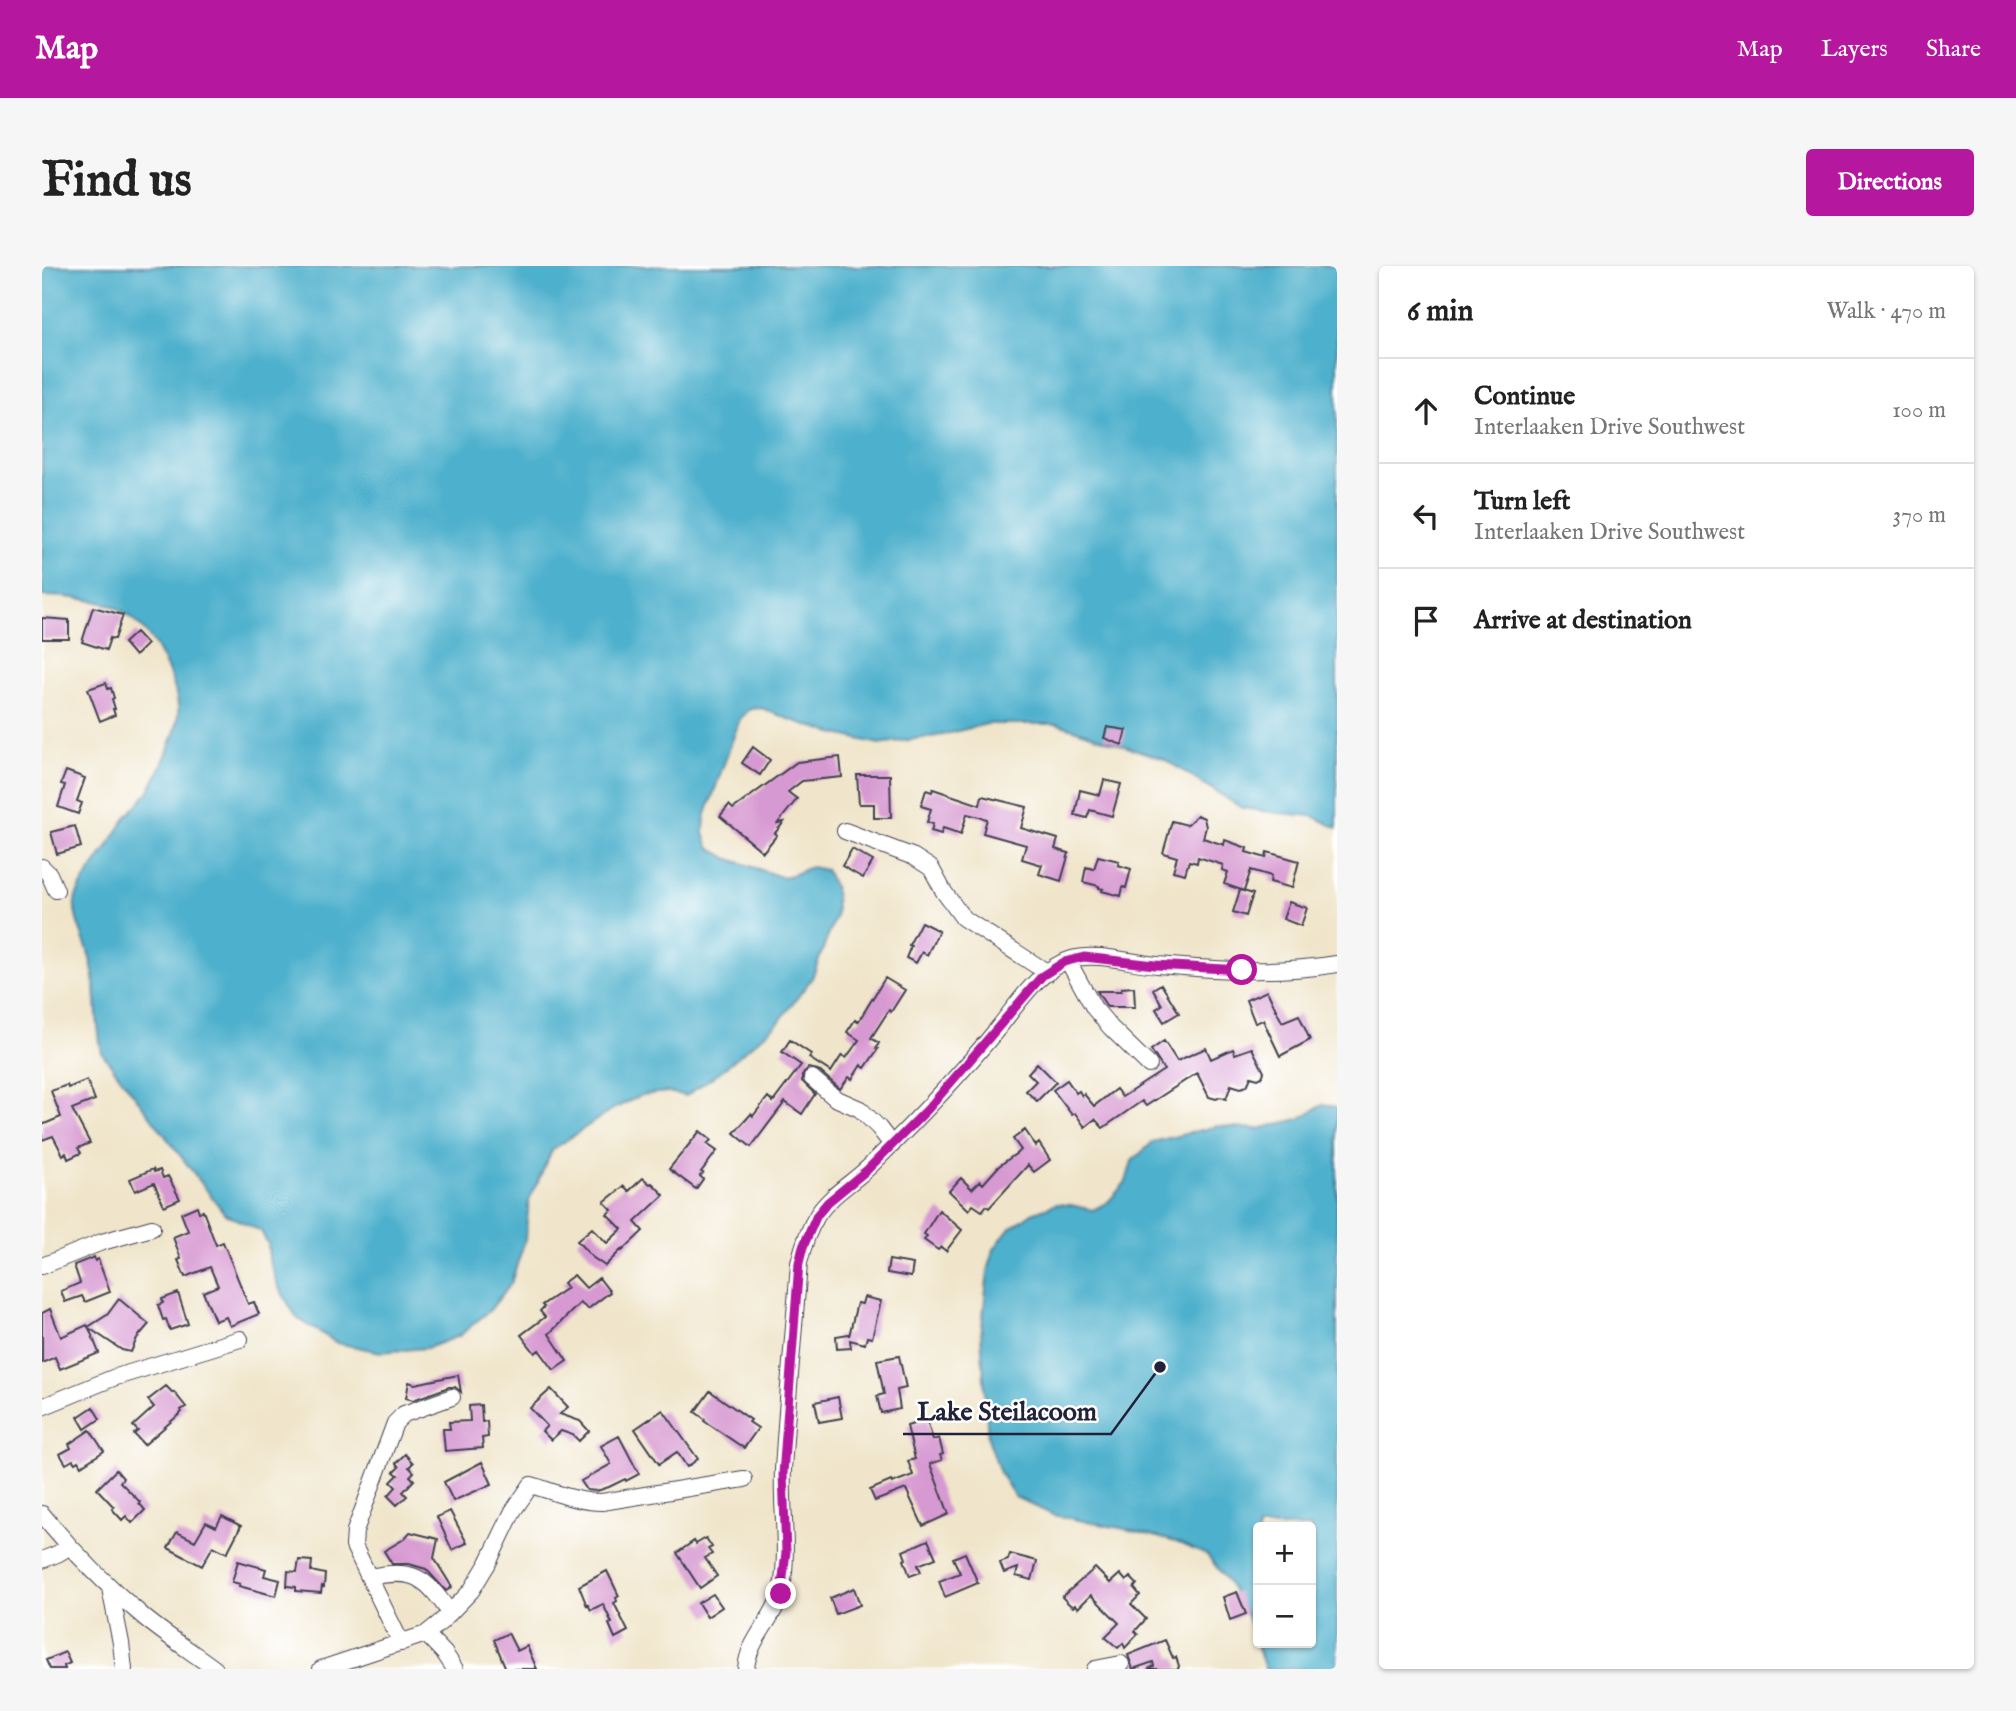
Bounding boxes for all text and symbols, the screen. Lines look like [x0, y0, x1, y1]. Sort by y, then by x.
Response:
text: Map [35, 28, 98, 70]
text: Map [1737, 34, 1783, 65]
text: Layers [1821, 34, 1888, 65]
text: Share [1926, 34, 1981, 65]
button: Directions [1806, 149, 1974, 216]
text: Find us [42, 151, 192, 213]
text: 6 min [1407, 293, 1473, 331]
text: Walk · 470 m [1826, 297, 1946, 326]
text: Continue [1474, 380, 1575, 413]
icon: ahead [1407, 392, 1445, 430]
text: 100 m [1892, 396, 1946, 425]
text: Interlaaken Drive Southwest [1474, 413, 1745, 442]
text: Turn left [1474, 485, 1571, 518]
icon: left [1407, 497, 1445, 535]
text: 370 m [1893, 501, 1946, 530]
text: Interlaaken Drive Southwest [1474, 518, 1745, 547]
icon: arrive [1407, 602, 1445, 640]
text: Arrive at destination [1474, 604, 1692, 637]
route start [1226, 954, 1257, 985]
callout: Lake Steilacoom [903, 1387, 1111, 1434]
text: Lake Steilacoom [917, 1396, 1097, 1429]
map controls [1253, 1522, 1316, 1648]
button: + [1253, 1522, 1316, 1585]
route end [765, 1578, 796, 1609]
button: − [1253, 1585, 1316, 1648]

